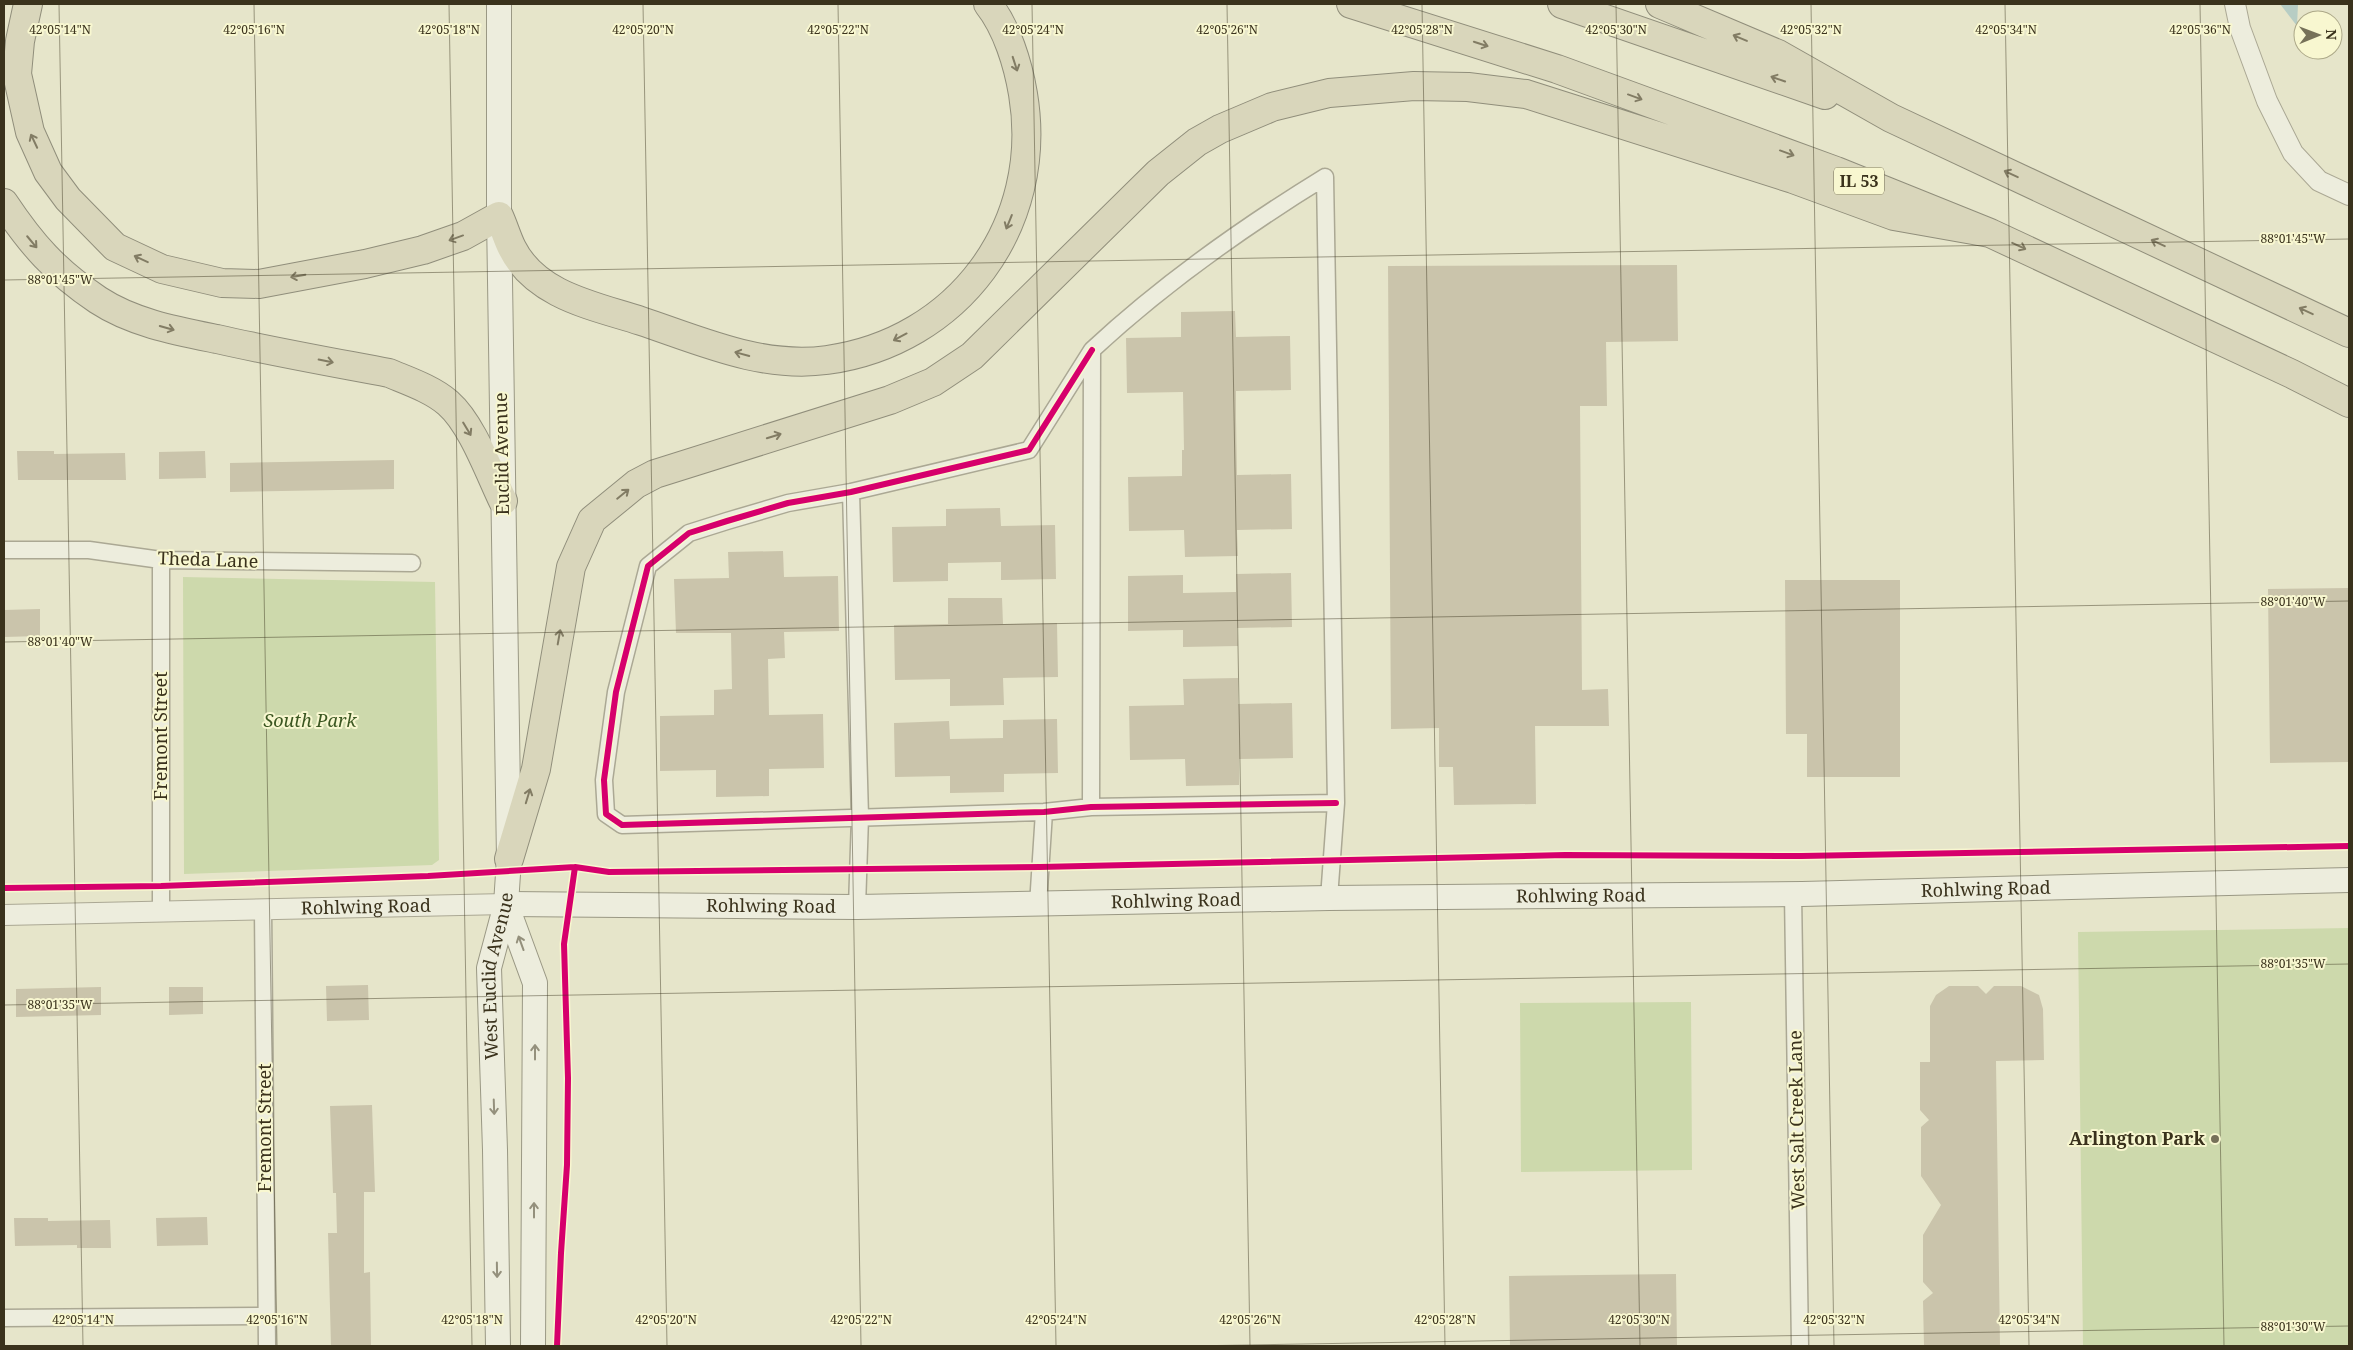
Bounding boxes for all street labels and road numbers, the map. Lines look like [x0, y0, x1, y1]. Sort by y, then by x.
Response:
road number: IL 53 [1834, 168, 1884, 195]
street label: Euclid Avenue [488, 392, 514, 516]
street label: Theda Lane [157, 545, 259, 573]
street label: Fremont Street [148, 672, 172, 800]
street label: Rohlwing Road [1921, 875, 2051, 902]
street label: Rohlwing Road [1516, 882, 1646, 907]
street label: Rohlwing Road [1111, 887, 1241, 913]
street label: West Euclid Avenue [476, 892, 518, 1060]
street label: Rohlwing Road [301, 893, 431, 919]
street label: Rohlwing Road [706, 893, 836, 918]
street label: West Salt Creek Lane [1782, 1030, 1810, 1210]
street label: Fremont Street [252, 1064, 276, 1192]

